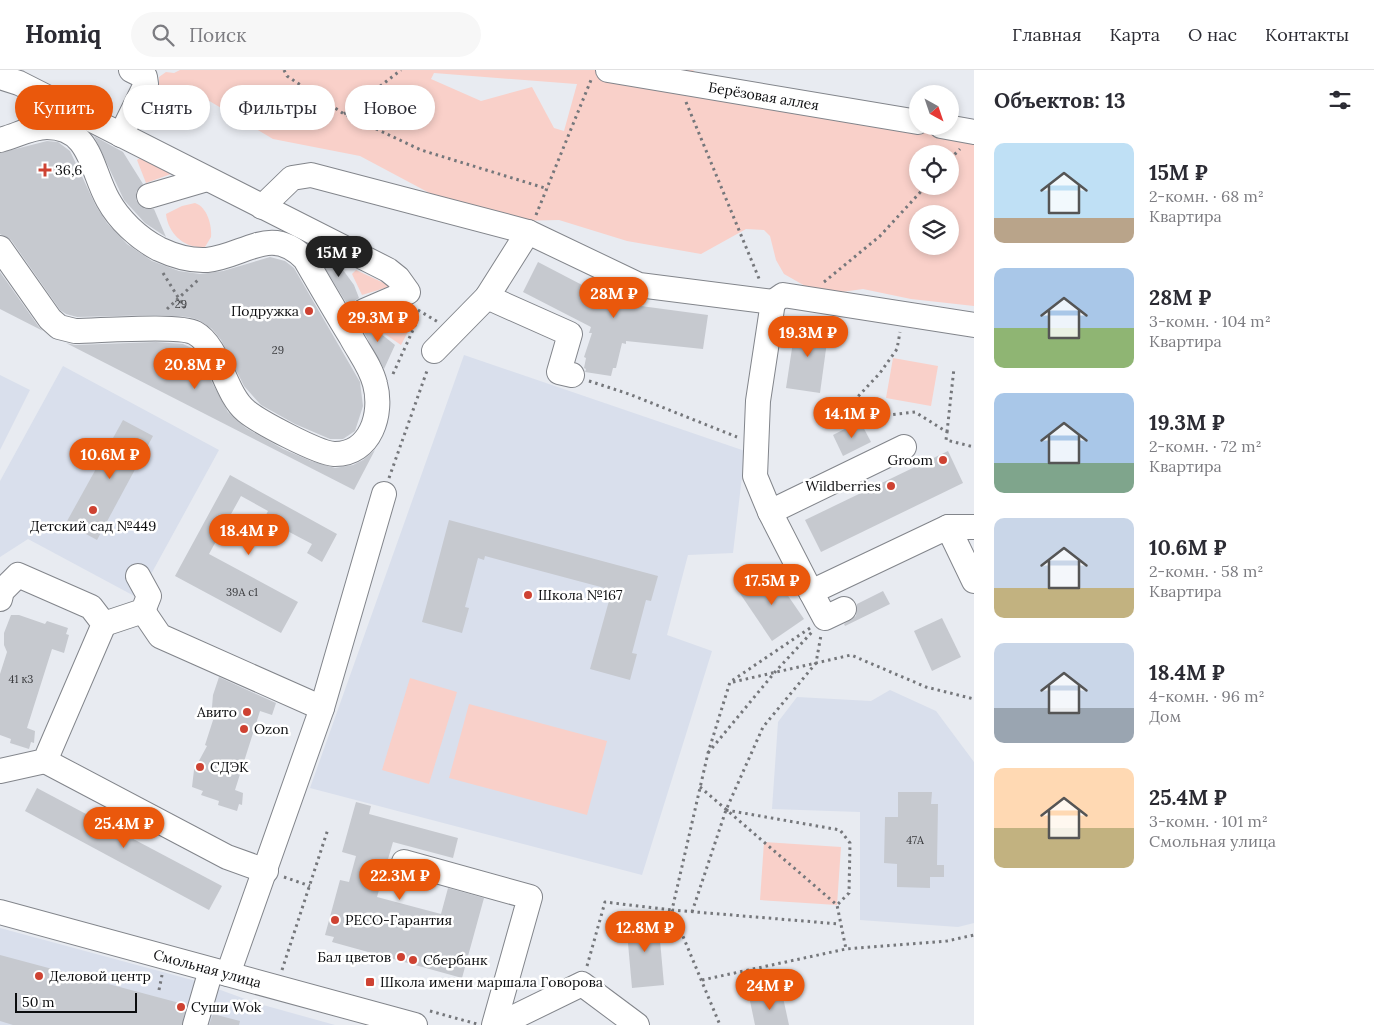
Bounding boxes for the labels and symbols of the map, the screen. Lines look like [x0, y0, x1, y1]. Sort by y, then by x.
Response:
street label: Берёзовая аллея [707, 78, 820, 114]
north arrow [909, 85, 959, 135]
place label: 36,6 [55, 161, 82, 179]
marker: 36,6 [39, 164, 51, 176]
pin: 15M ₽ [304, 236, 374, 278]
pin: 28M ₽ [579, 276, 649, 319]
house number: 29 [175, 297, 187, 311]
pin: 29.3M ₽ [332, 300, 424, 343]
place label: Подружка [231, 302, 299, 320]
marker: Подружка [303, 305, 315, 317]
pin: 19.3M ₽ [762, 316, 854, 358]
house number: 29 [272, 343, 284, 357]
pin: 20.8M ₽ [149, 348, 241, 390]
pin: 14.1M ₽ [806, 396, 898, 439]
pin: 10.6M ₽ [64, 438, 156, 480]
place label: Groom [887, 451, 933, 469]
marker: Groom [937, 454, 949, 466]
place label: Wildberries [805, 477, 881, 495]
marker: Wildberries [885, 480, 897, 492]
marker: Детский сад №449 [87, 504, 99, 516]
pin: 18.4M ₽ [203, 514, 295, 556]
place label: Детский сад №449 [30, 517, 156, 535]
pin: 17.5M ₽ [726, 564, 818, 606]
house number: 39А с1 [226, 585, 258, 599]
place label: Школа №167 [538, 586, 623, 604]
marker: Школа №167 [522, 589, 534, 601]
house number: 41 к3 [9, 672, 33, 686]
place label: Авито [196, 703, 237, 721]
marker: Авито [241, 706, 253, 718]
place label: Ozon [254, 720, 289, 738]
marker: Ozon [238, 723, 250, 735]
place label: СДЭК [210, 758, 249, 776]
marker: СДЭК [194, 761, 206, 773]
pin: 25.4M ₽ [78, 806, 170, 849]
house number: 47А [906, 833, 925, 847]
pin: 22.3M ₽ [354, 858, 446, 901]
pin: 12.8M ₽ [599, 910, 691, 953]
place label: РЕСО-Гарантия [345, 911, 452, 929]
marker: РЕСО-Гарантия [329, 914, 341, 926]
street label: Смольная улица [151, 945, 264, 992]
place label: Бал цветов [317, 948, 391, 966]
marker: Бал цветов [395, 951, 407, 963]
place label: Сбербанк [423, 951, 488, 969]
marker: Сбербанк [407, 954, 419, 966]
place label: Деловой центр [49, 967, 151, 985]
pin: 24M ₽ [735, 968, 805, 1011]
marker: Деловой центр [33, 970, 45, 982]
place label: Школа имени маршала Говорова [380, 973, 603, 991]
marker: Школа имени маршала Говорова [364, 976, 376, 988]
scale bar [15, 990, 138, 1013]
place label: Суши Wok [191, 998, 262, 1016]
marker: Суши Wok [175, 1001, 187, 1013]

